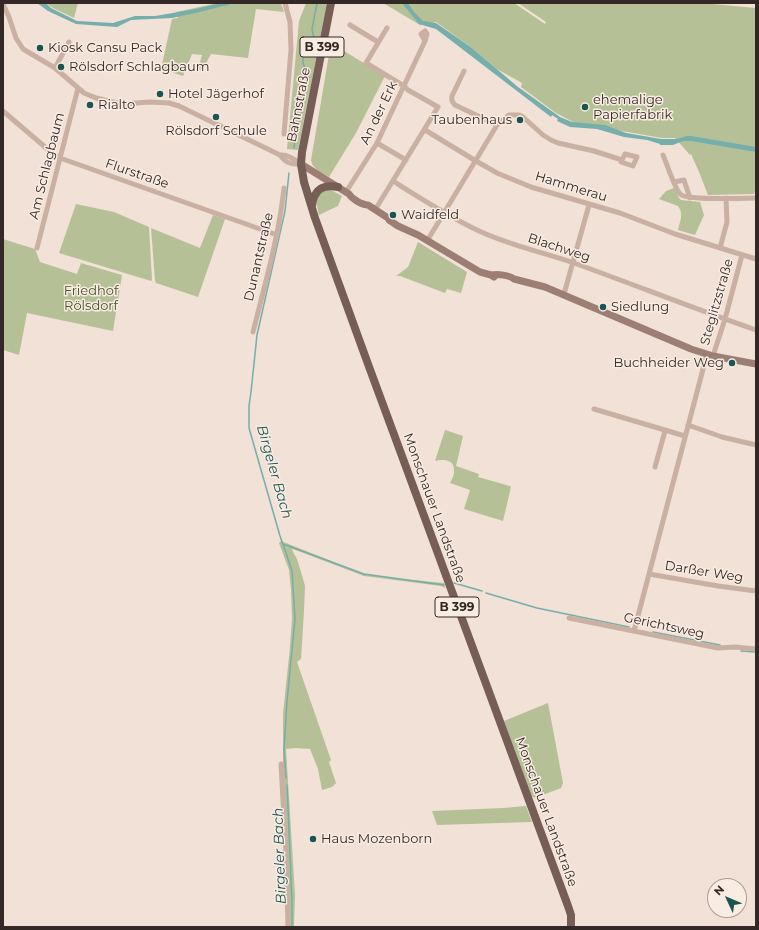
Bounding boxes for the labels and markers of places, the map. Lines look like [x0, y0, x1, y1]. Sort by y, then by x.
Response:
place label: Kiosk Cansu Pack [48, 40, 162, 56]
marker: Kiosk Cansu Pack [35, 43, 45, 53]
place label: Rölsdorf Schlagbaum [69, 59, 209, 75]
marker: Rölsdorf Schlagbaum [56, 62, 66, 72]
place label: Hotel Jägerhof [168, 86, 264, 102]
marker: Hotel Jägerhof [155, 89, 165, 99]
place label: ehemalige Papierfabrik [593, 92, 672, 123]
place label: Rialto [98, 97, 135, 113]
marker: Rialto [85, 100, 95, 110]
marker: ehemalige Papierfabrik [580, 102, 590, 112]
marker: Rölsdorf Schule [211, 112, 221, 122]
place label: Taubenhaus [432, 112, 512, 128]
marker: Taubenhaus [515, 115, 525, 125]
place label: Rölsdorf Schule [165, 123, 267, 139]
place label: Waidfeld [401, 207, 459, 223]
marker: Waidfeld [388, 210, 398, 220]
place label: Siedlung [611, 299, 669, 315]
marker: Siedlung [598, 302, 608, 312]
place label: Buchheider Weg [614, 355, 724, 371]
marker: Buchheider Weg [727, 358, 737, 368]
place label: Haus Mozenborn [321, 831, 432, 847]
marker: Haus Mozenborn [308, 834, 318, 844]

